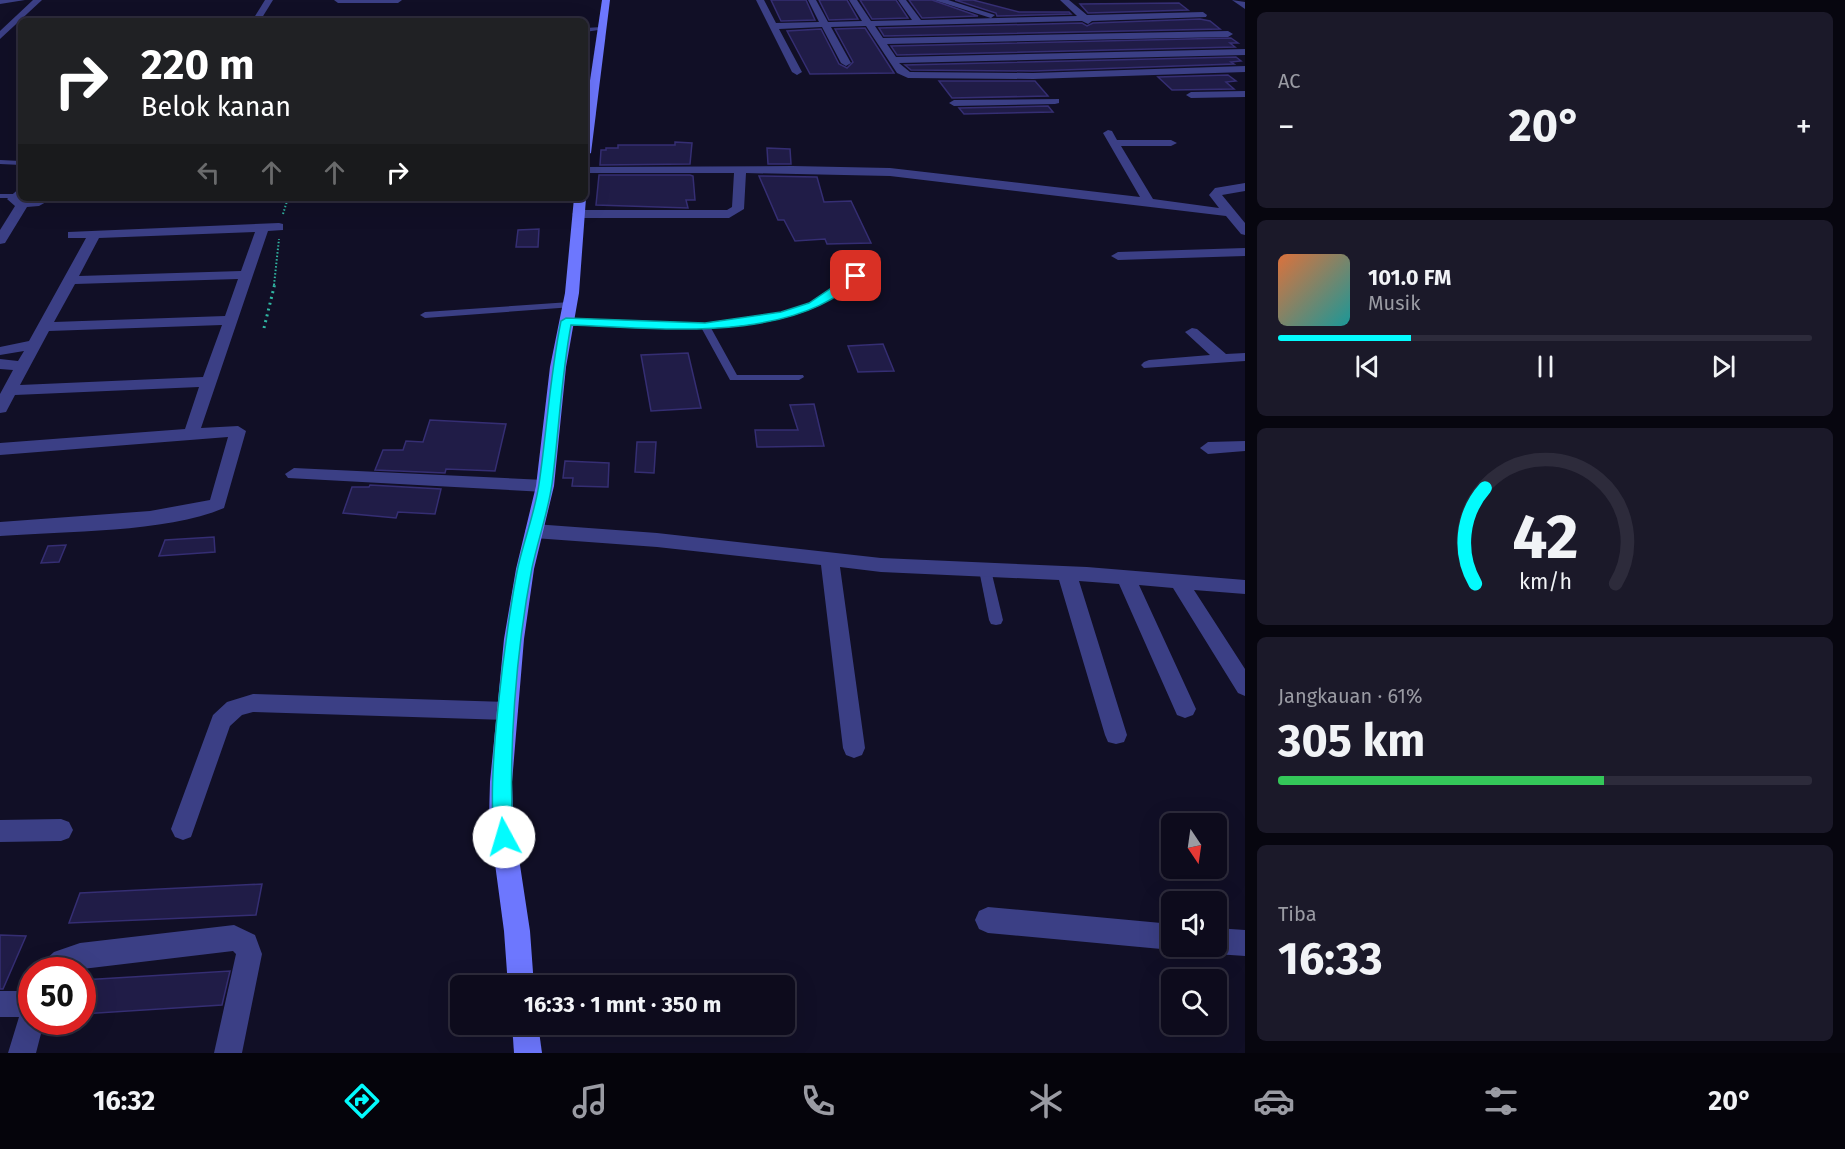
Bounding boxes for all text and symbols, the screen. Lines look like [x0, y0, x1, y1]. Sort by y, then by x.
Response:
text: 220 m [141, 40, 254, 90]
icon: right [42, 42, 120, 120]
text: AC [1278, 69, 1300, 93]
text: Belok kanan [141, 91, 291, 123]
text: 20° [1508, 99, 1582, 153]
text: − [1278, 107, 1295, 147]
text: + [1796, 107, 1812, 147]
icon: left [192, 156, 225, 189]
icon: ahead [255, 156, 288, 189]
icon: ahead [318, 156, 351, 189]
icon: right [381, 156, 414, 189]
pin [830, 250, 881, 301]
icon: arrive [839, 259, 872, 292]
text: 101.0 FM [1368, 264, 1451, 291]
text: Musik [1368, 291, 1420, 315]
icon: previous [1351, 350, 1384, 383]
icon: pause [1529, 350, 1562, 383]
icon: next [1707, 350, 1740, 383]
text: 42 [1512, 500, 1578, 575]
text: km/h [1518, 569, 1572, 595]
text: Jangkauan · 61% [1278, 684, 1422, 708]
text: 305 km [1278, 714, 1425, 768]
position arrow [472, 805, 536, 869]
north arrow [1161, 813, 1227, 879]
map controls [1161, 813, 1227, 1035]
button: sound [1161, 891, 1227, 957]
text: Tiba [1278, 902, 1317, 926]
text: 16:33 [1278, 932, 1383, 986]
speed limit sign: 50 [18, 957, 96, 1035]
button: search [1161, 969, 1227, 1035]
text: 16:33 · 1 mnt · 350 m [524, 991, 721, 1018]
icon: directions [341, 1080, 383, 1122]
icon: music [569, 1080, 611, 1122]
icon: phone [797, 1080, 839, 1122]
icon: climate [1025, 1080, 1067, 1122]
icon: car [1253, 1080, 1295, 1122]
icon: filters [1480, 1080, 1522, 1122]
text: 16:32 [93, 1085, 155, 1117]
text: 20° [1708, 1085, 1752, 1117]

